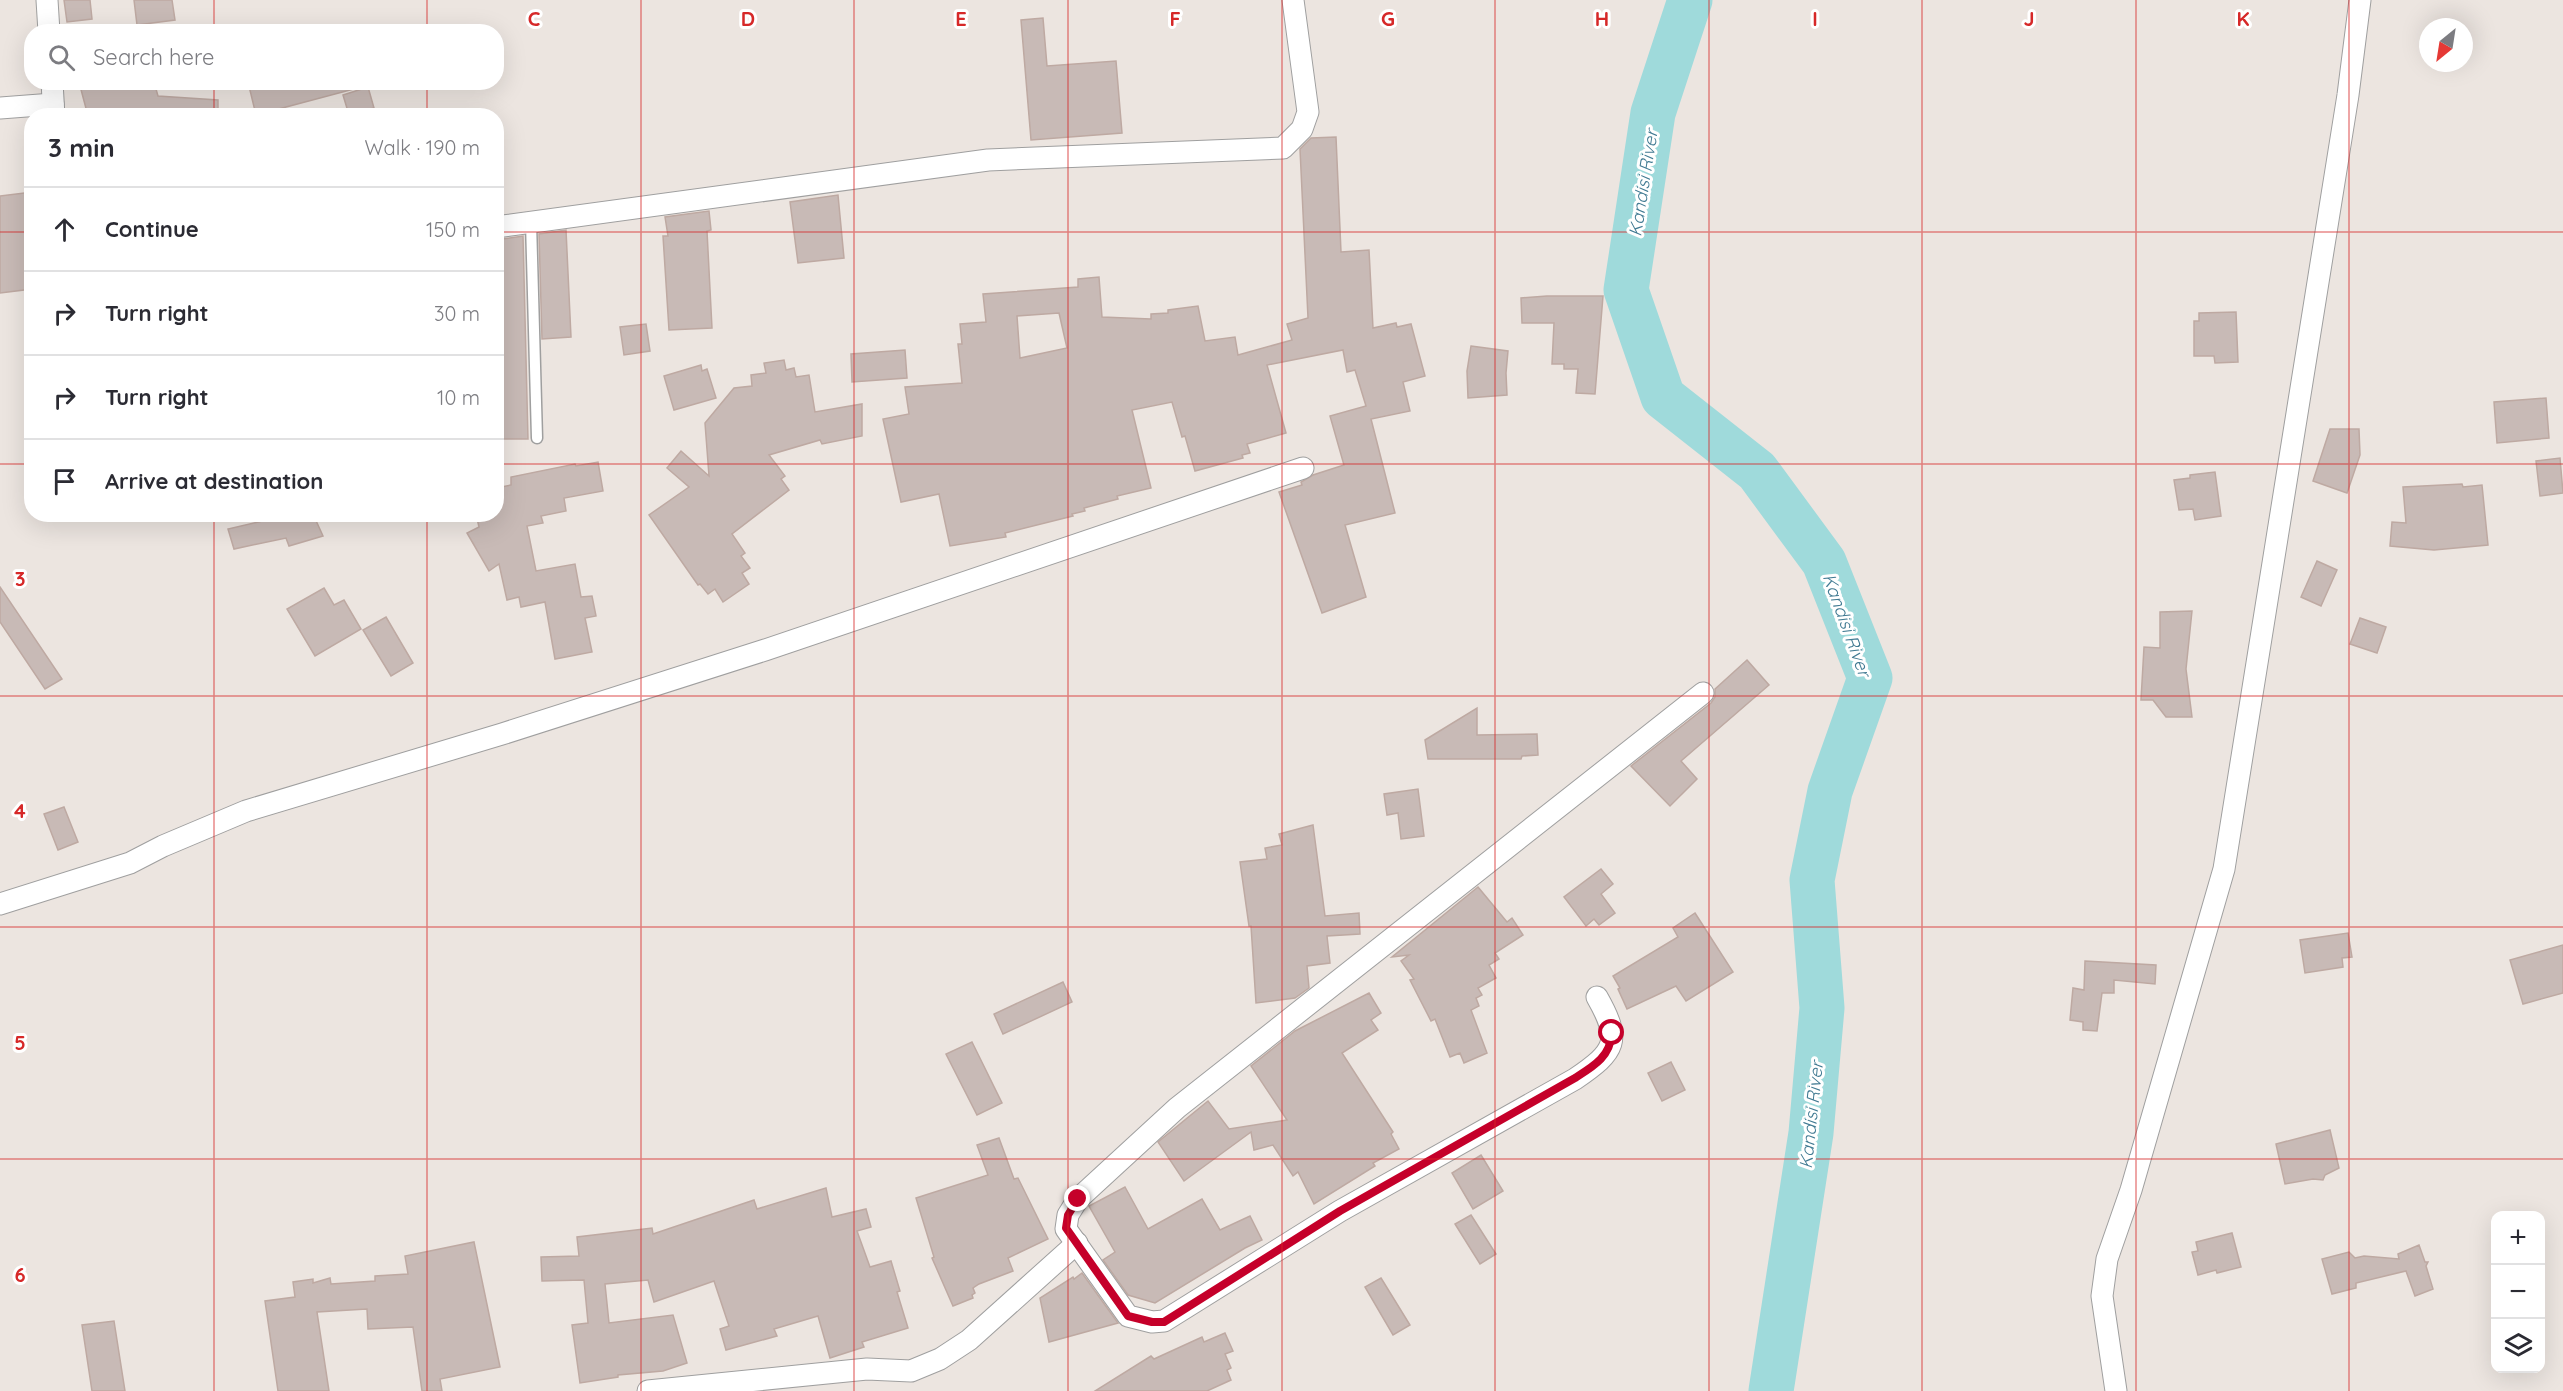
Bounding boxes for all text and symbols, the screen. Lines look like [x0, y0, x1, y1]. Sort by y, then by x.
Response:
text: C [528, 6, 541, 31]
text: D [741, 6, 755, 31]
text: E [955, 6, 967, 31]
text: F [1169, 6, 1181, 31]
text: G [1381, 6, 1395, 31]
text: H [1595, 6, 1609, 31]
text: I [1812, 6, 1818, 31]
text: J [2023, 6, 2035, 31]
text: K [2236, 6, 2250, 31]
north arrow [2419, 18, 2473, 72]
search box [24, 24, 504, 90]
icon: search [45, 41, 78, 74]
text: Search here [93, 43, 214, 71]
water label: Kandisi River [1623, 126, 1663, 238]
text: 3 min [48, 131, 115, 164]
text: Walk · 190 m [364, 135, 480, 160]
icon: ahead [48, 213, 81, 246]
text: Continue [105, 215, 199, 243]
text: 150 m [426, 217, 480, 242]
icon: right [48, 297, 81, 330]
text: Turn right [105, 299, 209, 327]
text: 30 m [434, 301, 480, 326]
icon: right [48, 381, 81, 414]
text: Turn right [105, 383, 209, 411]
text: 10 m [437, 385, 480, 410]
icon: arrive [48, 465, 81, 498]
text: Arrive at destination [105, 467, 323, 495]
text: 3 [15, 566, 25, 591]
water label: Kandisi River [1818, 570, 1877, 682]
text: 4 [14, 798, 26, 823]
route start [1598, 1019, 1624, 1045]
text: 5 [14, 1030, 26, 1055]
water label: Kandisi River [1794, 1058, 1828, 1170]
route end [1064, 1185, 1090, 1211]
map controls [2491, 1211, 2545, 1373]
button: + [2491, 1211, 2545, 1265]
text: 6 [14, 1262, 26, 1287]
button: − [2491, 1265, 2545, 1319]
button: layers [2491, 1319, 2545, 1373]

